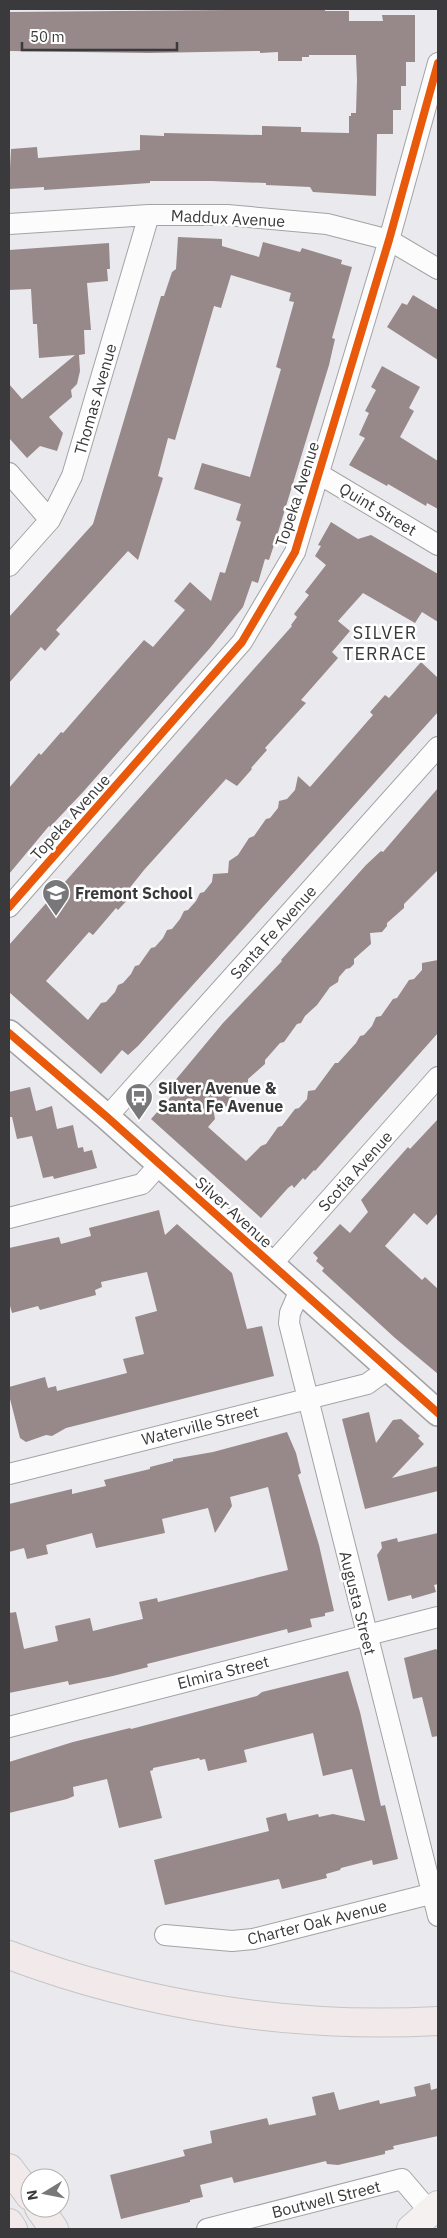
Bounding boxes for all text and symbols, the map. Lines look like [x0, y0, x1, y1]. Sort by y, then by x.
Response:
scale bar [22, 20, 178, 52]
text: 50 m [30, 27, 65, 46]
street label: Maddux Avenue [170, 205, 286, 231]
street label: Thomas Avenue [70, 341, 120, 457]
street label: Topeka Avenue [271, 439, 323, 549]
street label: Quint Street [336, 478, 420, 540]
district label: SILVER TERRACE [343, 621, 427, 665]
street label: Topeka Avenue [26, 770, 114, 864]
school or university icon: Fremont School [41, 878, 71, 917]
street label: Santa Fe Avenue [226, 881, 321, 983]
place label: Fremont School [75, 883, 193, 903]
place label: Silver Avenue & Santa Fe Avenue [158, 1078, 283, 1116]
bus stop icon: Silver Avenue & Santa Fe Avenue [124, 1082, 154, 1121]
street label: Scotia Avenue [314, 1126, 397, 1215]
street label: Silver Avenue [191, 1172, 277, 1252]
street label: Waterville Street [139, 1401, 261, 1449]
street label: Augusta Street [335, 1549, 381, 1657]
street label: Elmira Street [175, 1651, 271, 1693]
street label: Charter Oak Avenue [245, 1895, 389, 1949]
north arrow [20, 2168, 70, 2218]
street label: Boutwell Street [270, 2176, 382, 2222]
text: N [22, 2189, 42, 2202]

